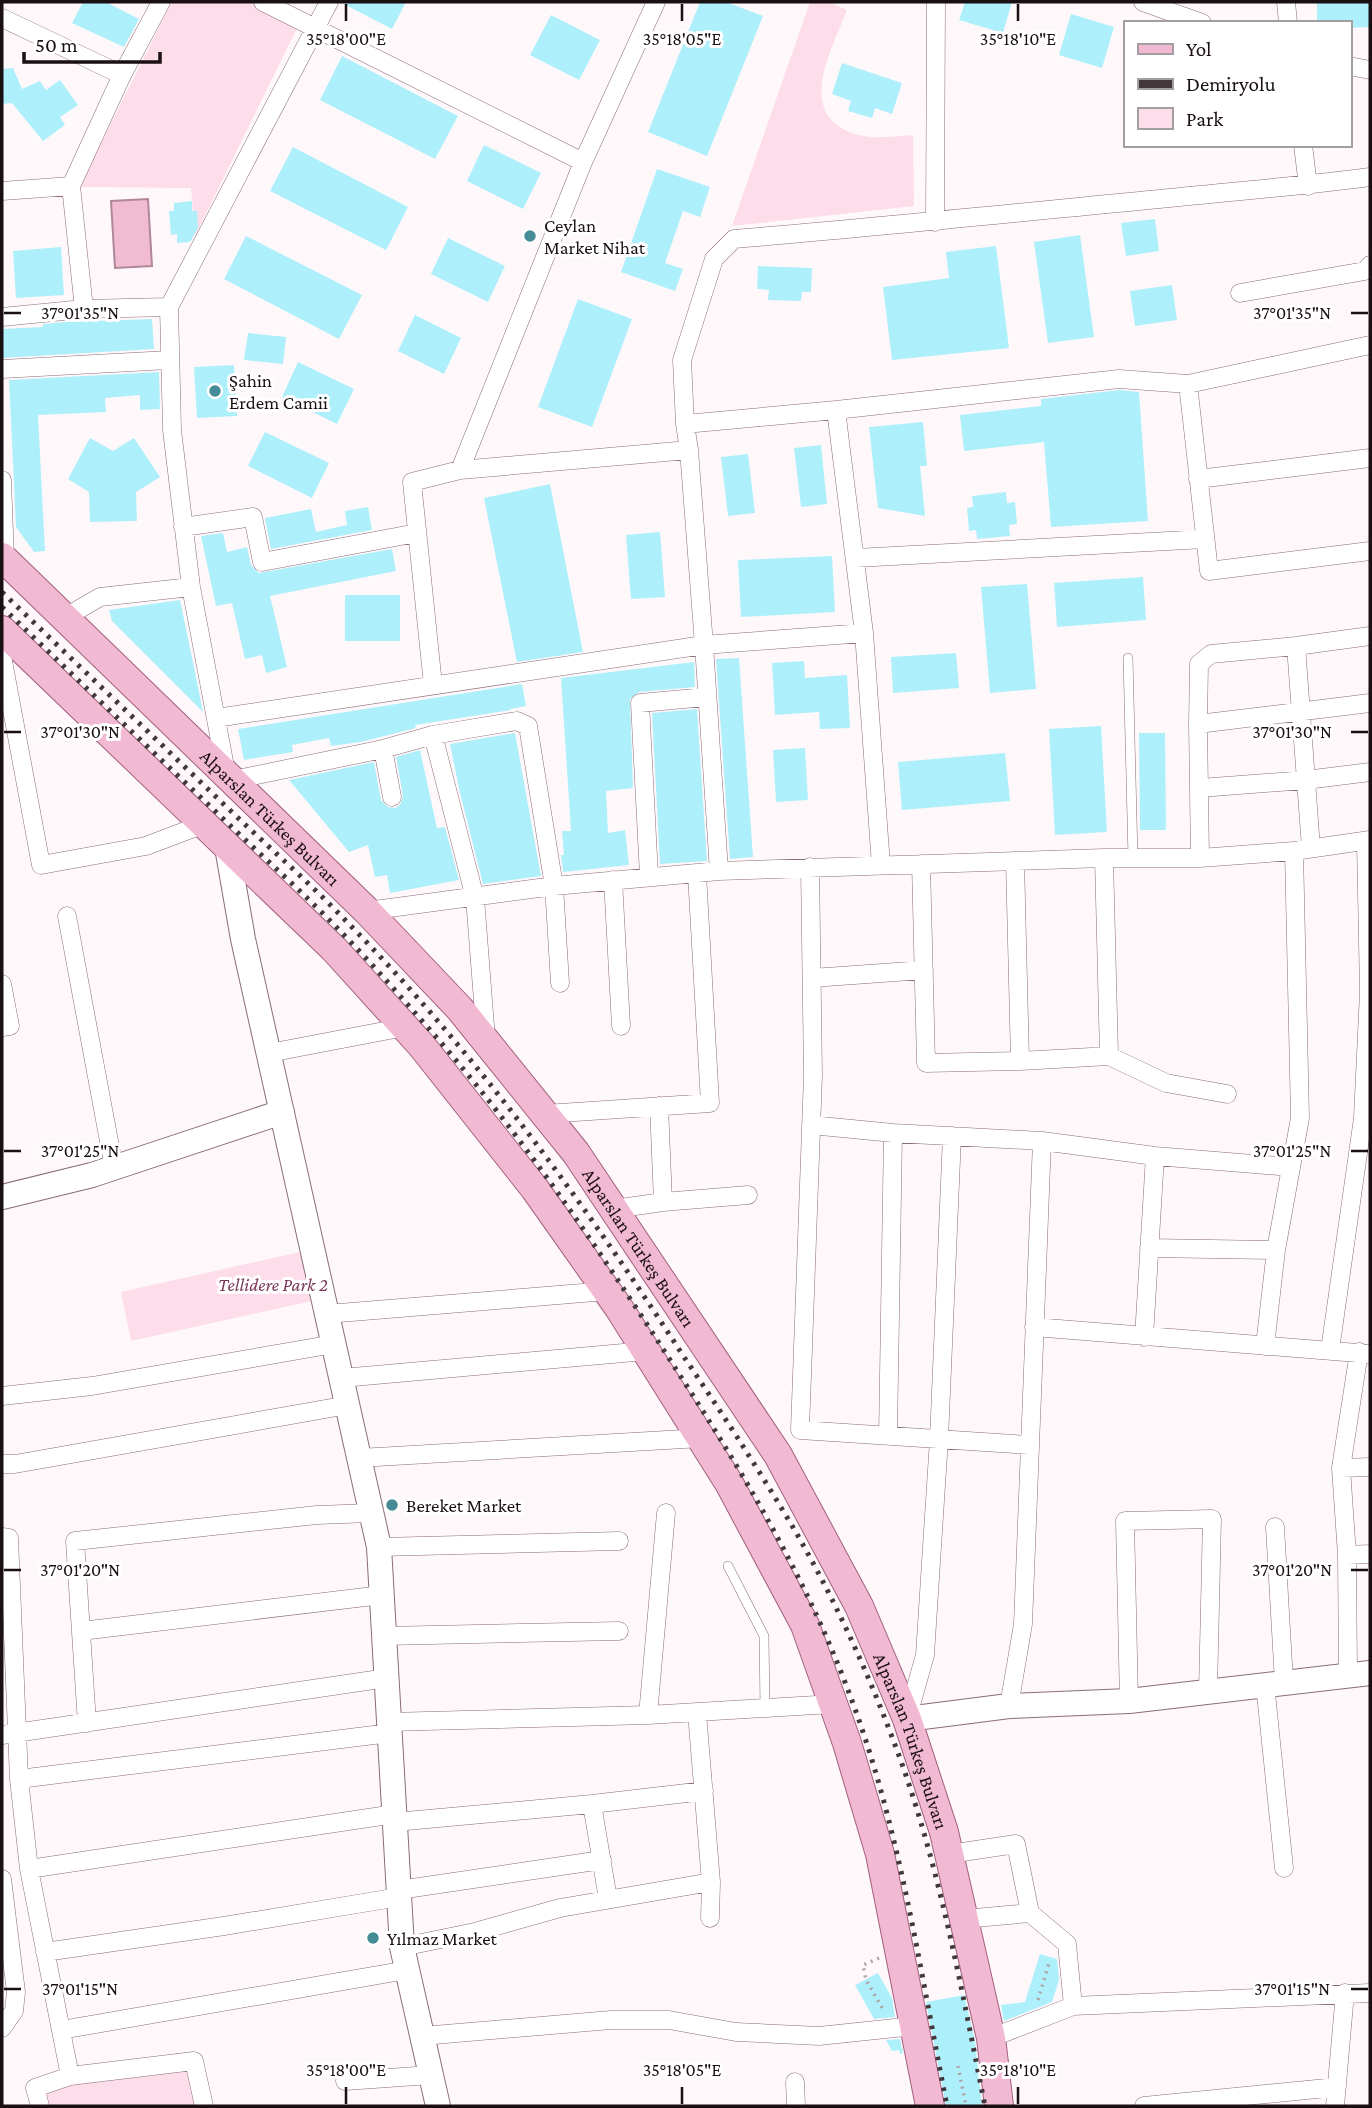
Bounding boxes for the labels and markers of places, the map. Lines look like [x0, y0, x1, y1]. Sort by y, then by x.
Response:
place label: Ceylan Market Nihat [544, 215, 646, 258]
marker: Ceylan Market Nihat [522, 228, 538, 244]
place label: Şahin Erdem Camii [229, 370, 328, 413]
marker: Şahin Erdem Camii [207, 383, 223, 399]
place label: Bereket Market [406, 1495, 522, 1516]
marker: Bereket Market [384, 1497, 400, 1513]
place label: Yılmaz Market [387, 1928, 498, 1949]
marker: Yılmaz Market [365, 1930, 381, 1946]

